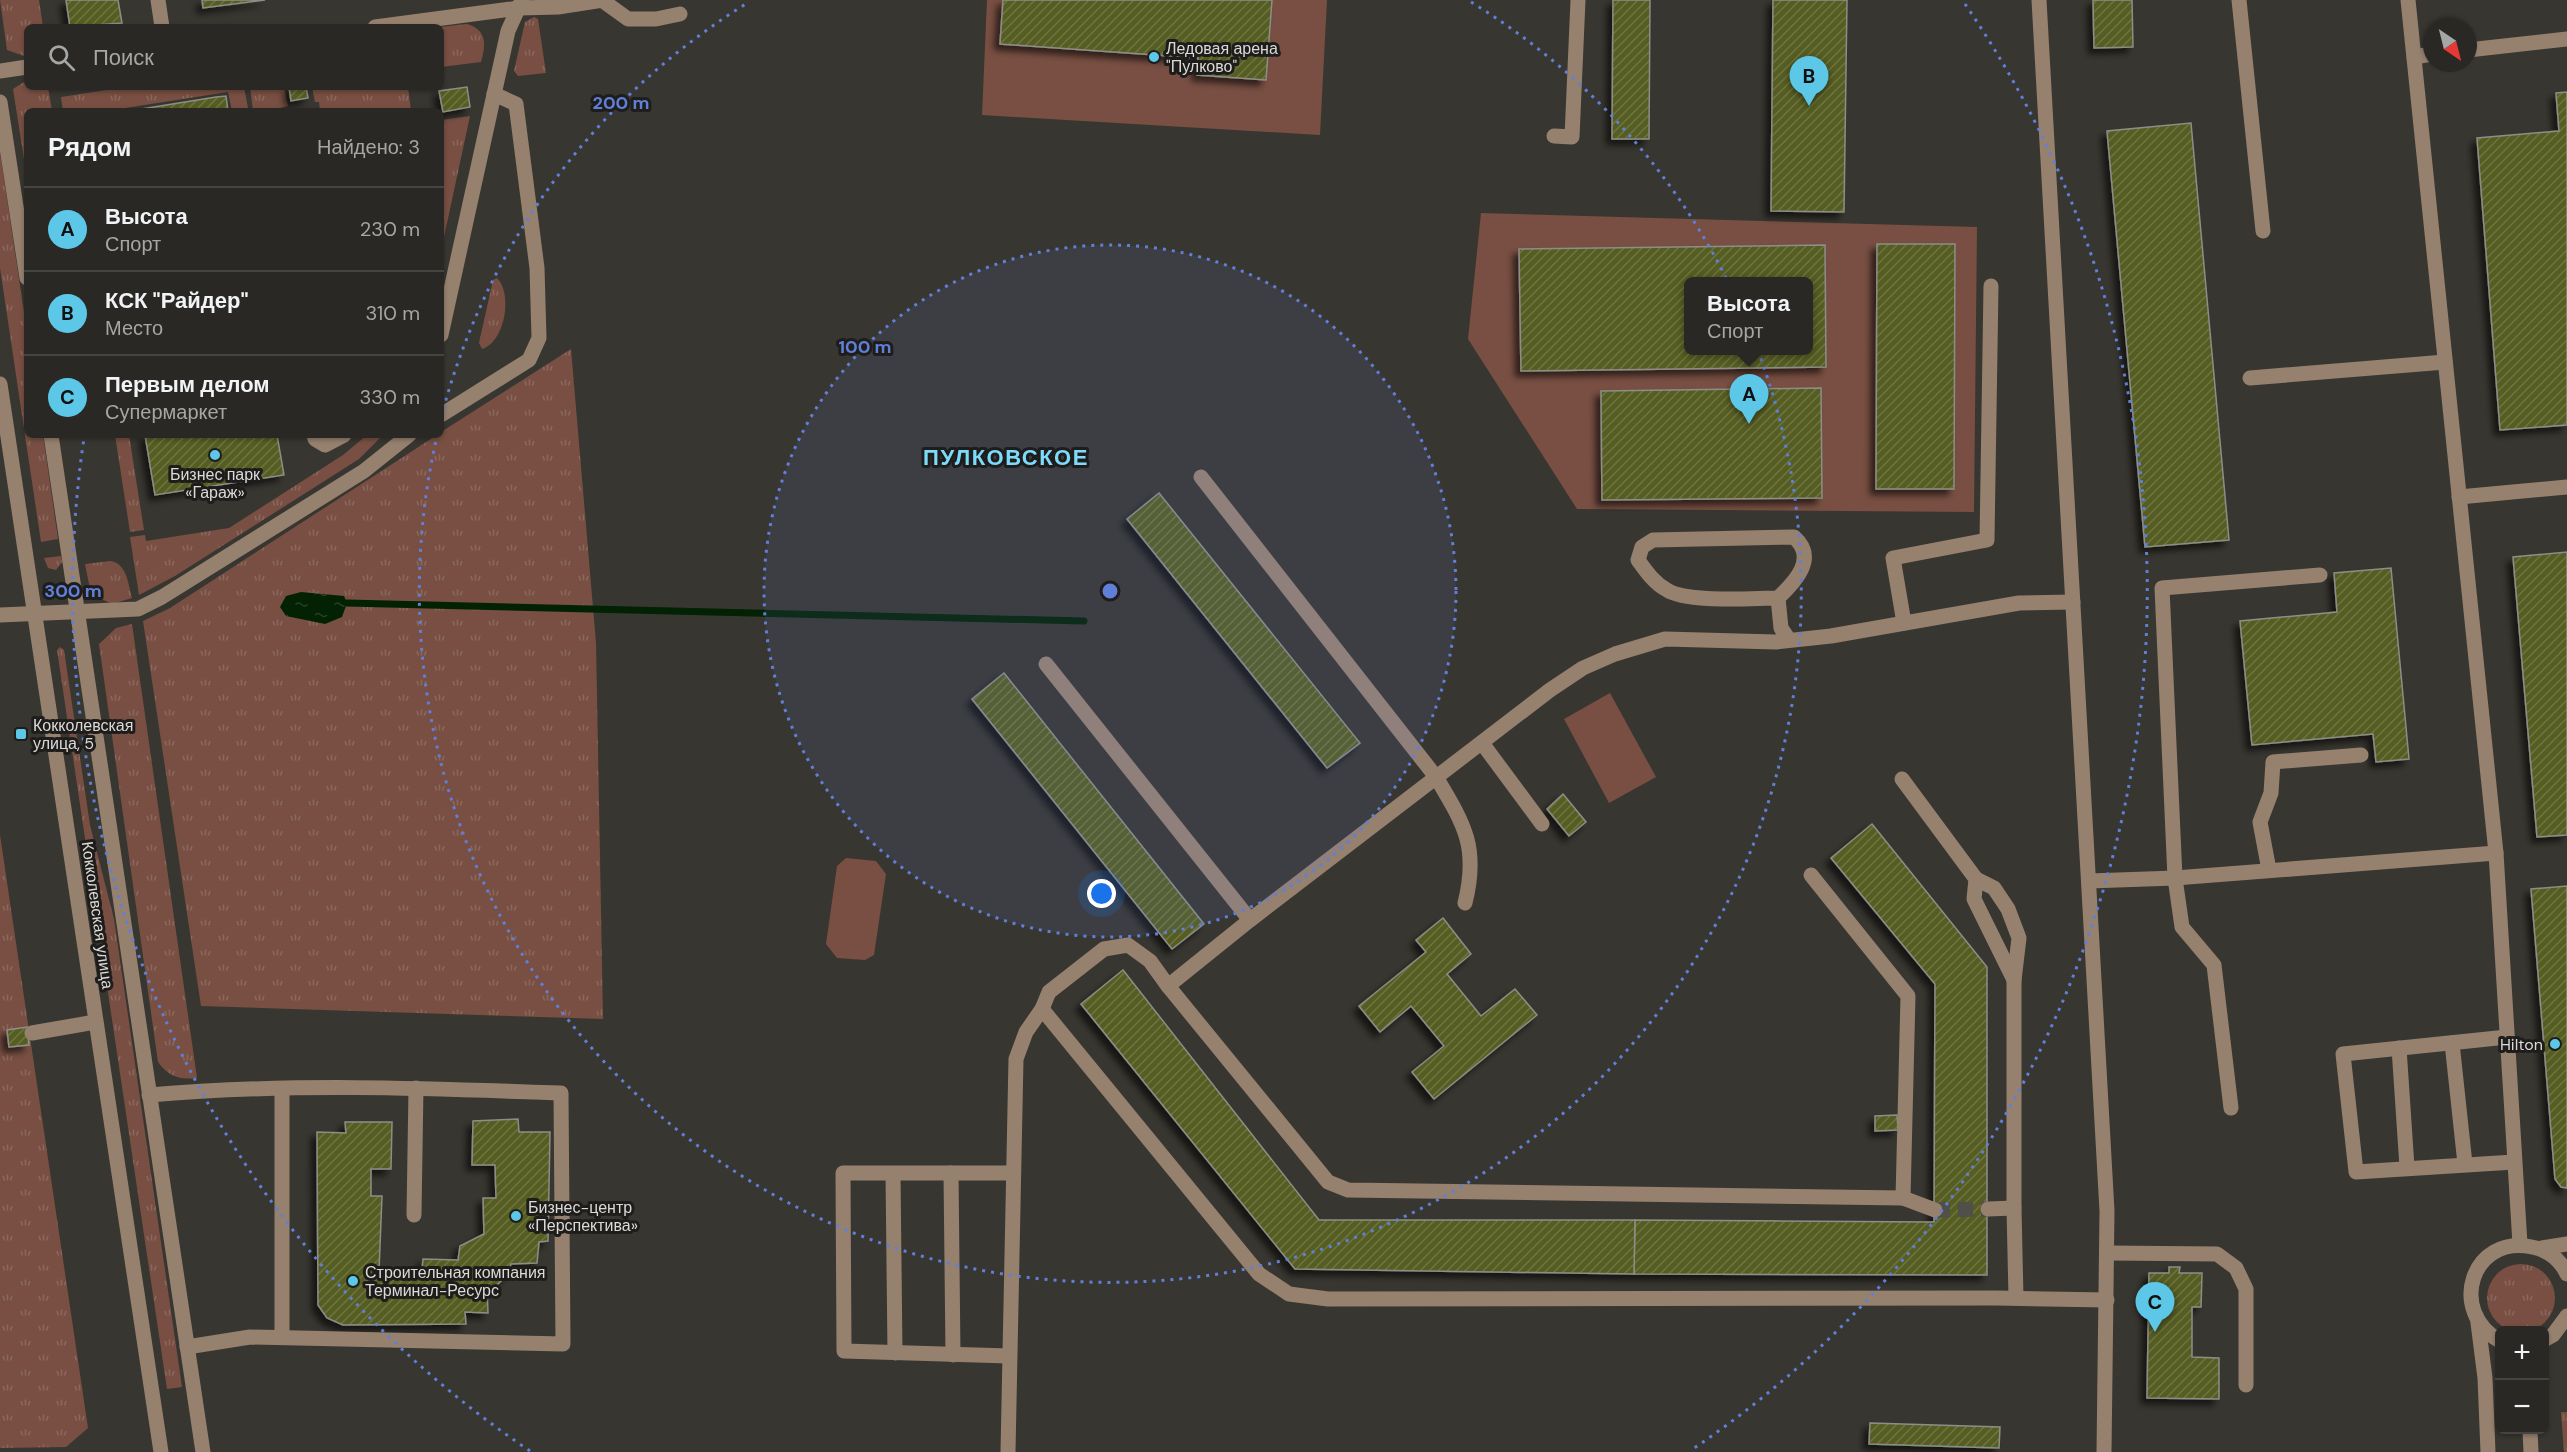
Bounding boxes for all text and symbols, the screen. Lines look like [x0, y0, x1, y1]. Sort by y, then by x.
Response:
north arrow [2423, 18, 2477, 72]
search box [24, 24, 444, 90]
place label: Ледовая арена "Пулково" [1166, 38, 1278, 77]
icon: search [45, 41, 78, 74]
text: Поиск [93, 43, 154, 72]
marker: Ледовая арена "Пулково" [1147, 50, 1161, 64]
pin: B [1790, 57, 1828, 106]
text: 200 m [593, 91, 649, 115]
text: Рядом [48, 130, 131, 164]
text: Найдено: 3 [317, 134, 420, 160]
text: Высота [105, 202, 188, 231]
text: A [60, 216, 75, 242]
text: 230 m [360, 216, 420, 242]
text: Спорт [105, 231, 161, 257]
popup [1684, 277, 1813, 355]
text: КСК "Райдер" [105, 286, 249, 315]
text: Высота [1707, 289, 1790, 318]
text: B [61, 300, 74, 326]
text: 310 m [365, 300, 420, 326]
text: Место [105, 315, 163, 341]
text: Спорт [1707, 318, 1763, 344]
text: 100 m [838, 335, 892, 359]
text: Первым делом [105, 370, 270, 399]
pin: A [1730, 374, 1768, 424]
text: C [60, 384, 75, 410]
text: 330 m [360, 384, 420, 410]
text: Супермаркет [105, 399, 227, 425]
district label: ПУЛКОВСКОЕ [923, 443, 1089, 472]
marker: Бизнес парк «Гараж» [208, 448, 222, 462]
place label: Бизнес парк «Гараж» [170, 464, 261, 503]
text: 300 m [44, 579, 102, 603]
centre of rings [1100, 581, 1120, 601]
place label: Кокколевская улица, 5 [33, 715, 133, 754]
marker: Кокколевская улица, 5 [14, 727, 28, 741]
street label: Кокколевская улица [77, 840, 118, 990]
your location [1087, 879, 1116, 908]
place label: Hilton [2500, 1034, 2543, 1055]
marker: Hilton [2548, 1037, 2562, 1051]
place label: Бизнес-центр «Перспектива» [528, 1197, 638, 1236]
marker: Бизнес-центр «Перспектива» [509, 1209, 523, 1223]
place label: Строительная компания Терминал-Ресурс [365, 1262, 546, 1301]
marker: Строительная компания Терминал-Ресурс [346, 1274, 360, 1288]
pin: C [2136, 1282, 2174, 1332]
map controls [2495, 1326, 2549, 1434]
button: + [2495, 1326, 2549, 1380]
button: − [2495, 1380, 2549, 1434]

